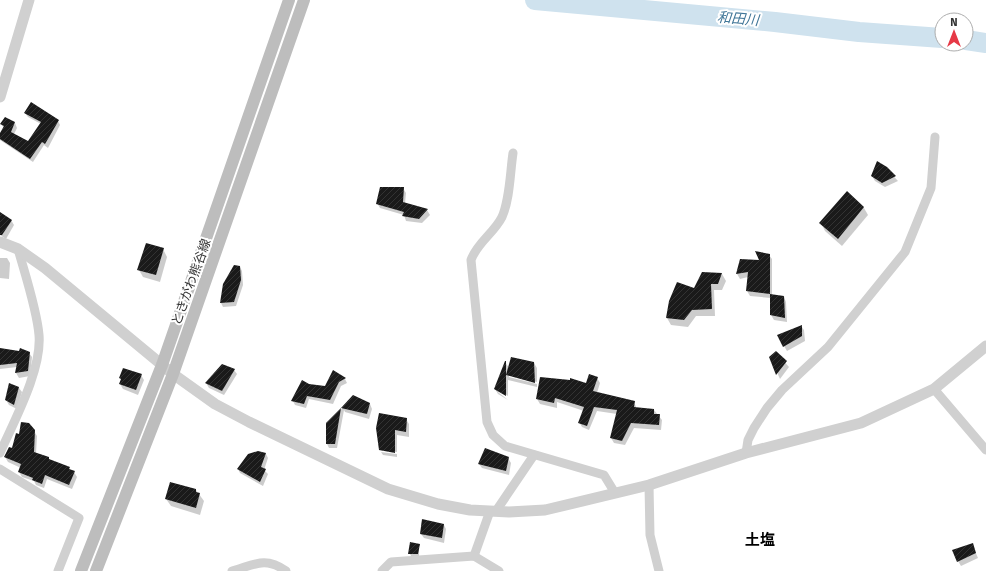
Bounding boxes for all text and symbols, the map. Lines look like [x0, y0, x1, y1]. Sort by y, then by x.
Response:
water label: 和田川 [716, 9, 762, 29]
north arrow [934, 12, 974, 52]
text: N [950, 16, 958, 29]
street label: ときがわ熊谷線 [168, 237, 214, 327]
district label: 土塩 [745, 531, 775, 549]

